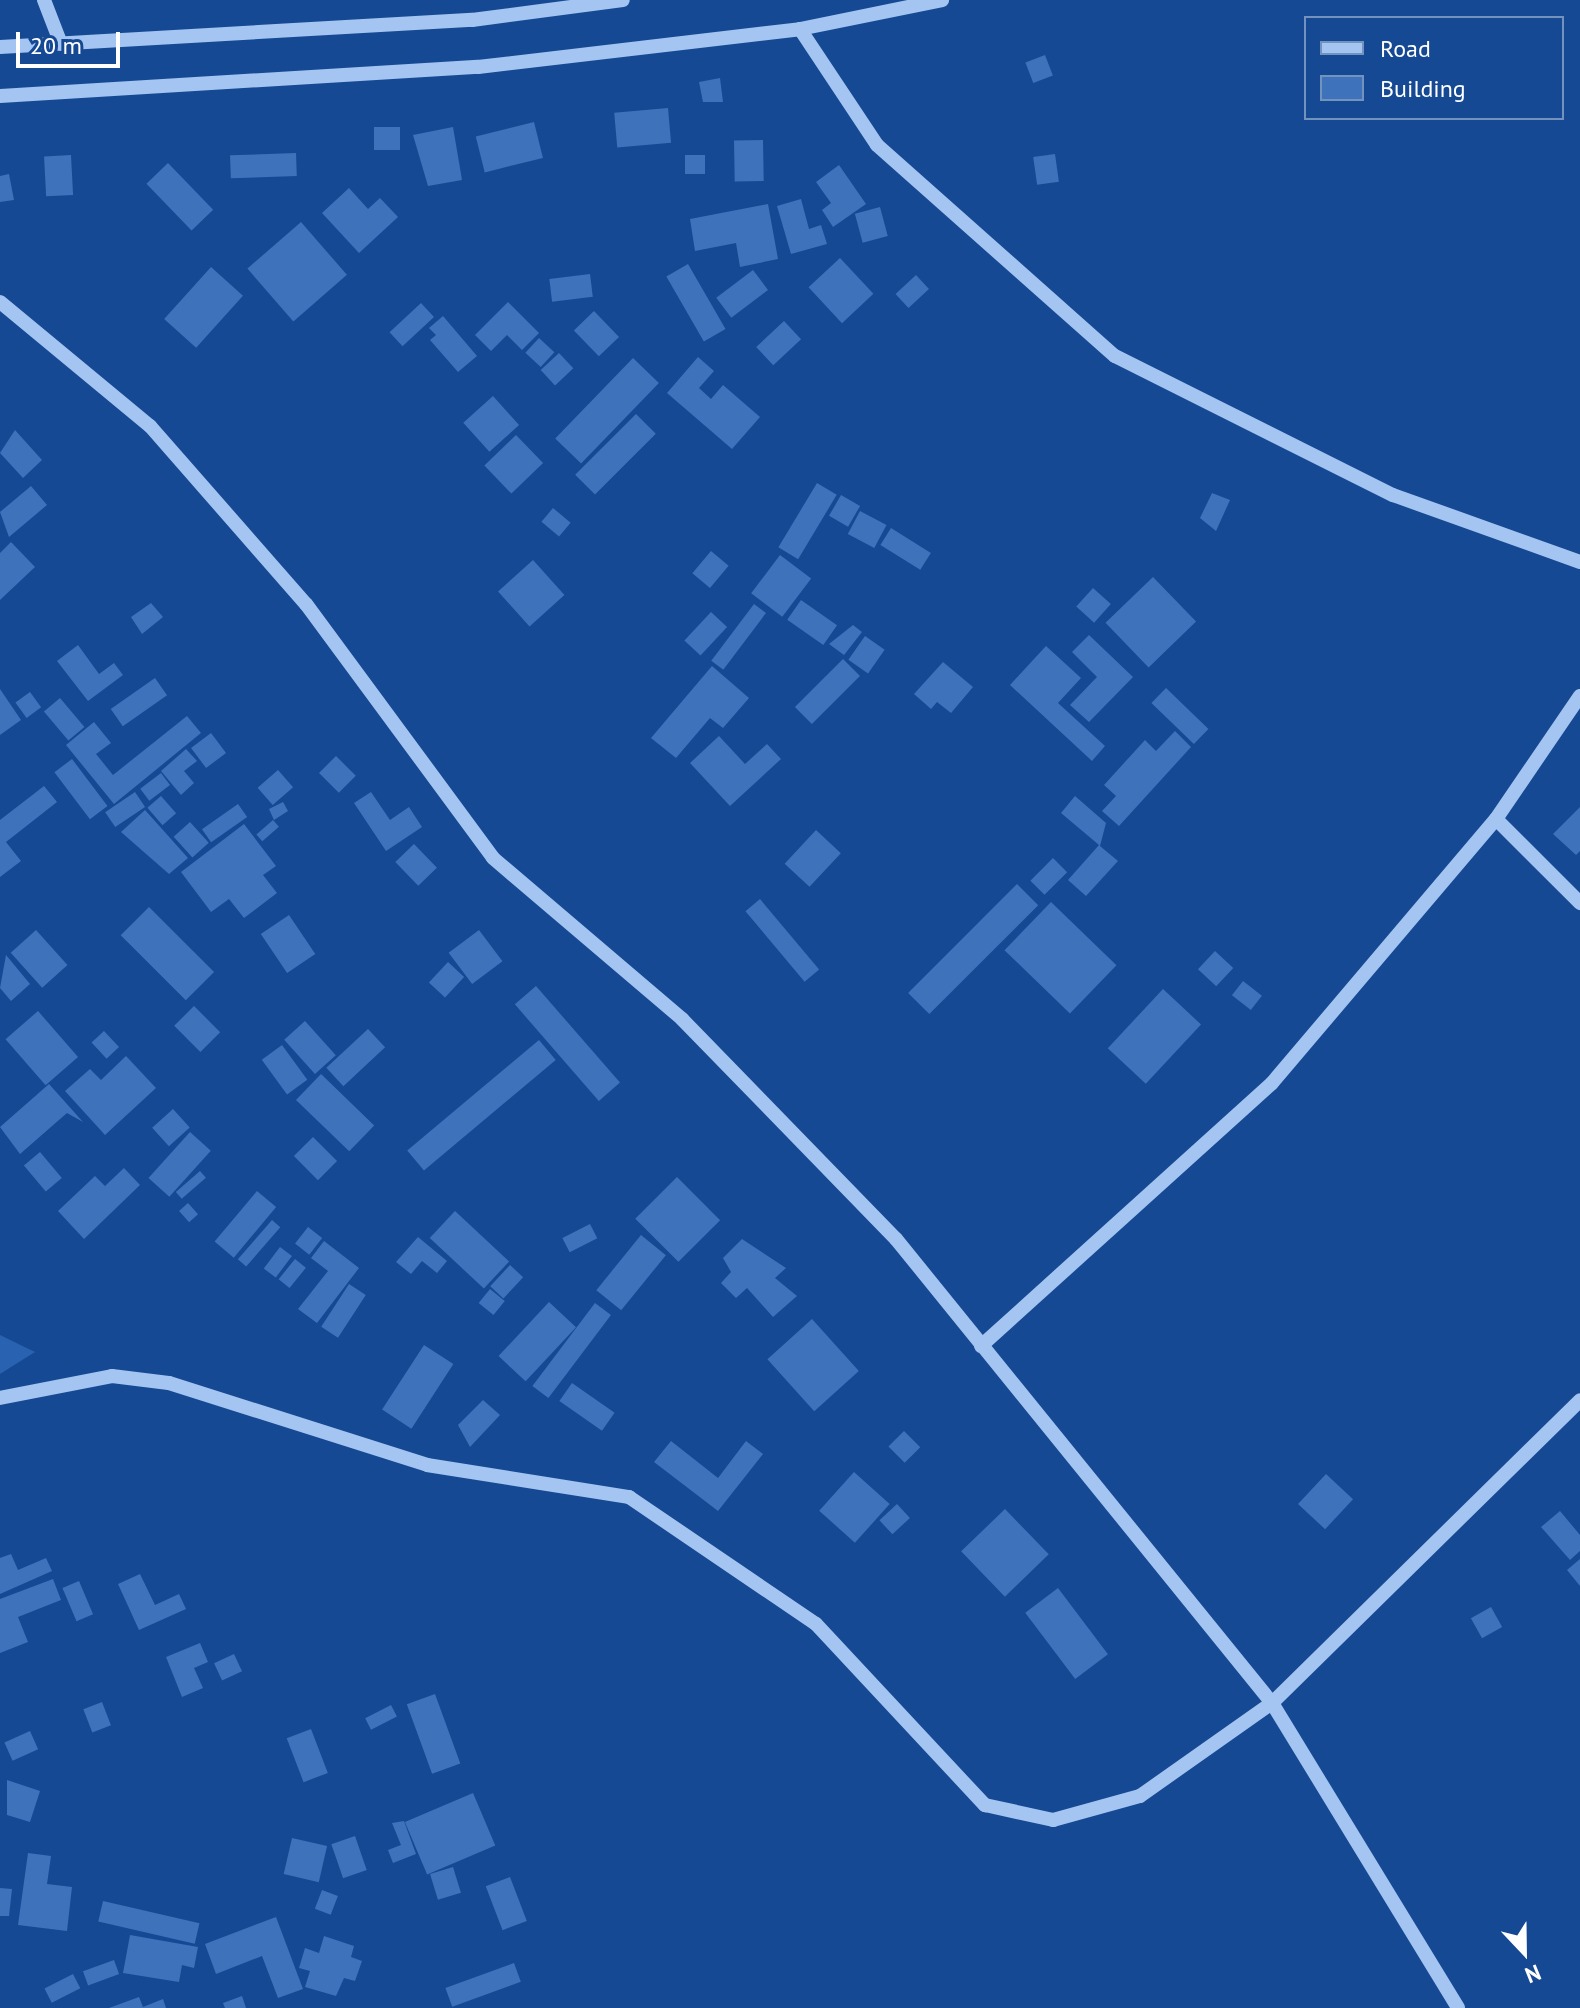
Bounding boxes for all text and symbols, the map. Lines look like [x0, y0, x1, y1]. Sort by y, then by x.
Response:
scale bar [20, 16, 124, 66]
legend [1304, 16, 1564, 120]
text: 20 m [30, 30, 82, 61]
text: Road [1380, 33, 1431, 64]
text: Building [1380, 73, 1466, 104]
north arrow [1484, 1912, 1564, 1992]
text: N [1521, 1959, 1545, 1990]

